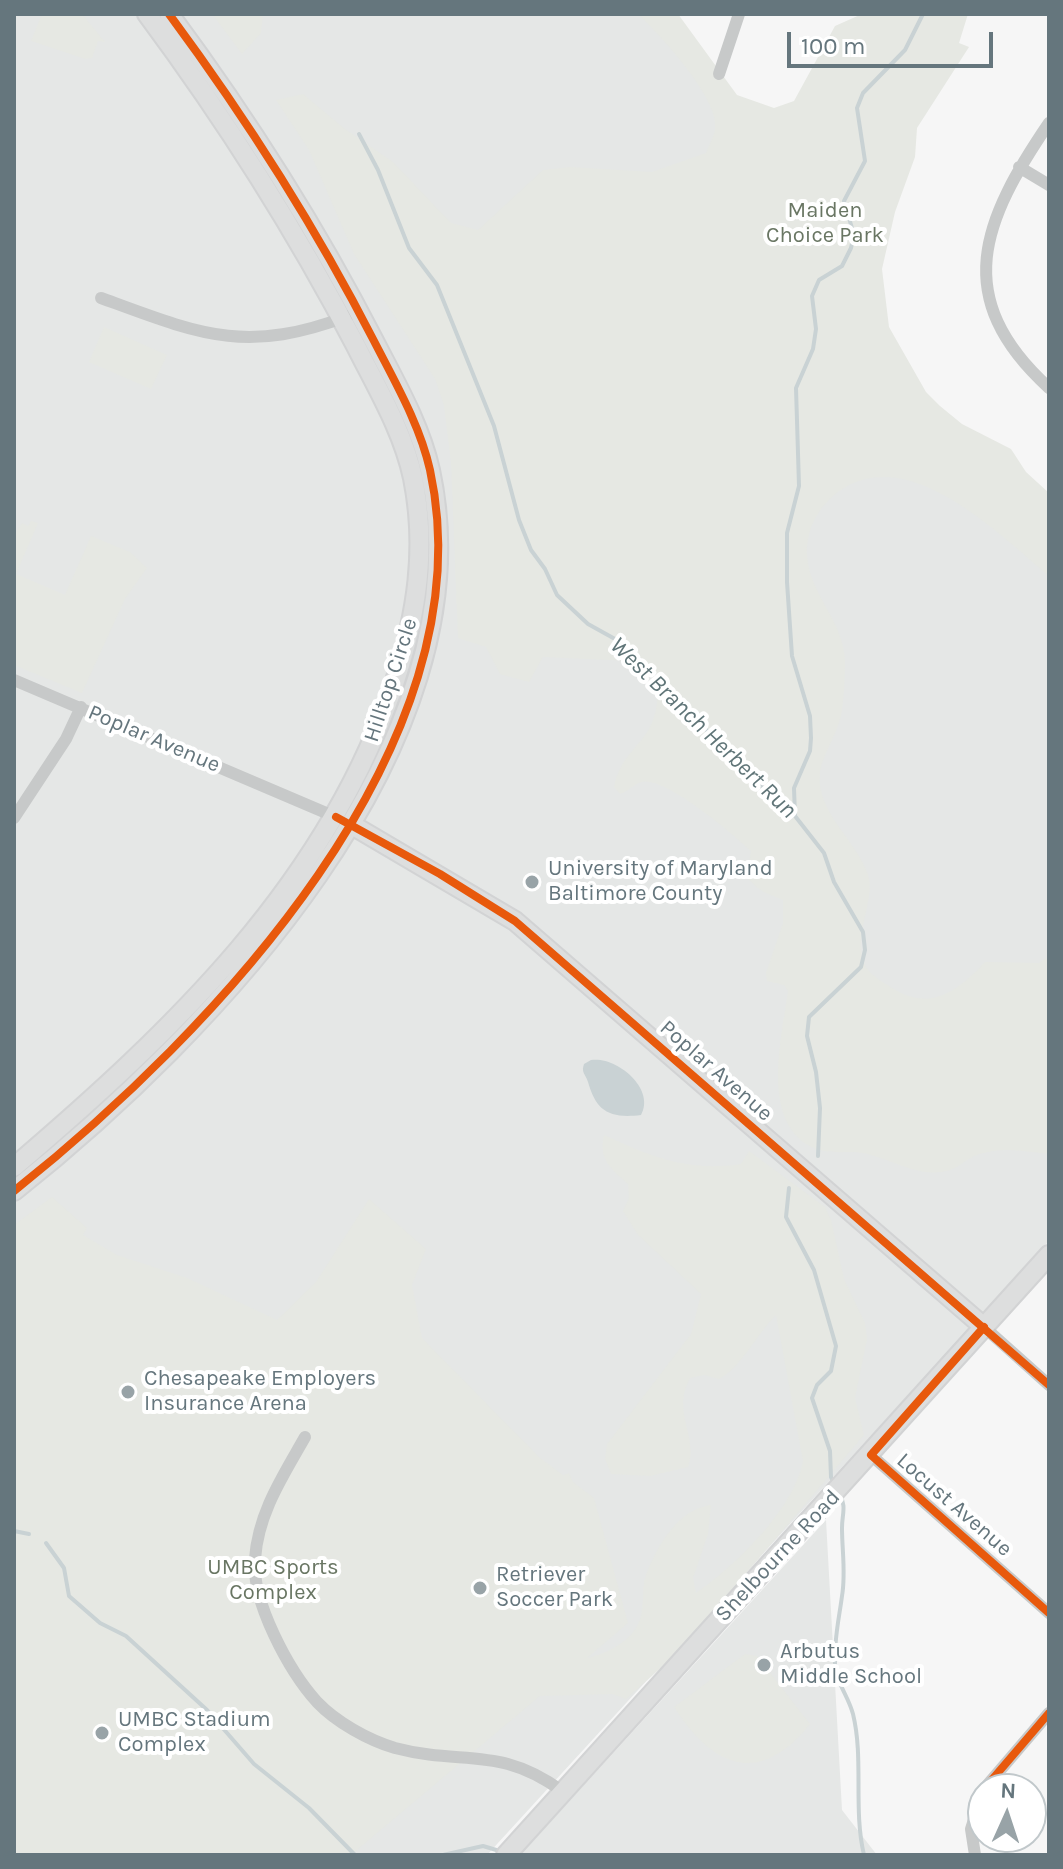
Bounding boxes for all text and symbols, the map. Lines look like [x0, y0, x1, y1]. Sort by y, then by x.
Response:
scale bar [791, 16, 997, 66]
text: 100 m [801, 32, 866, 60]
park label: Maiden Choice Park [766, 198, 884, 250]
street label: Hilltop Circle [359, 615, 423, 745]
water label: West Branch Herbert Run [604, 631, 802, 825]
street label: Poplar Avenue [84, 699, 224, 779]
place label: University of Maryland Baltimore County [548, 856, 773, 908]
marker: University of Maryland Baltimore County [523, 873, 541, 891]
street label: Poplar Avenue [654, 1015, 778, 1127]
place label: Chesapeake Employers Insurance Arena [144, 1366, 376, 1418]
marker: Chesapeake Employers Insurance Arena [119, 1383, 137, 1401]
street label: Locust Avenue [891, 1448, 1017, 1562]
street label: Shelbourne Road [710, 1485, 846, 1627]
park label: UMBC Sports Complex [207, 1555, 339, 1606]
place label: Retriever Soccer Park [496, 1562, 613, 1614]
marker: Retriever Soccer Park [471, 1579, 489, 1597]
place label: Arbutus Middle School [780, 1639, 922, 1690]
marker: Arbutus Middle School [755, 1656, 773, 1674]
place label: UMBC Stadium Complex [118, 1707, 271, 1758]
marker: UMBC Stadium Complex [93, 1724, 111, 1742]
north arrow [967, 1773, 1047, 1853]
text: N [1000, 1778, 1017, 1804]

